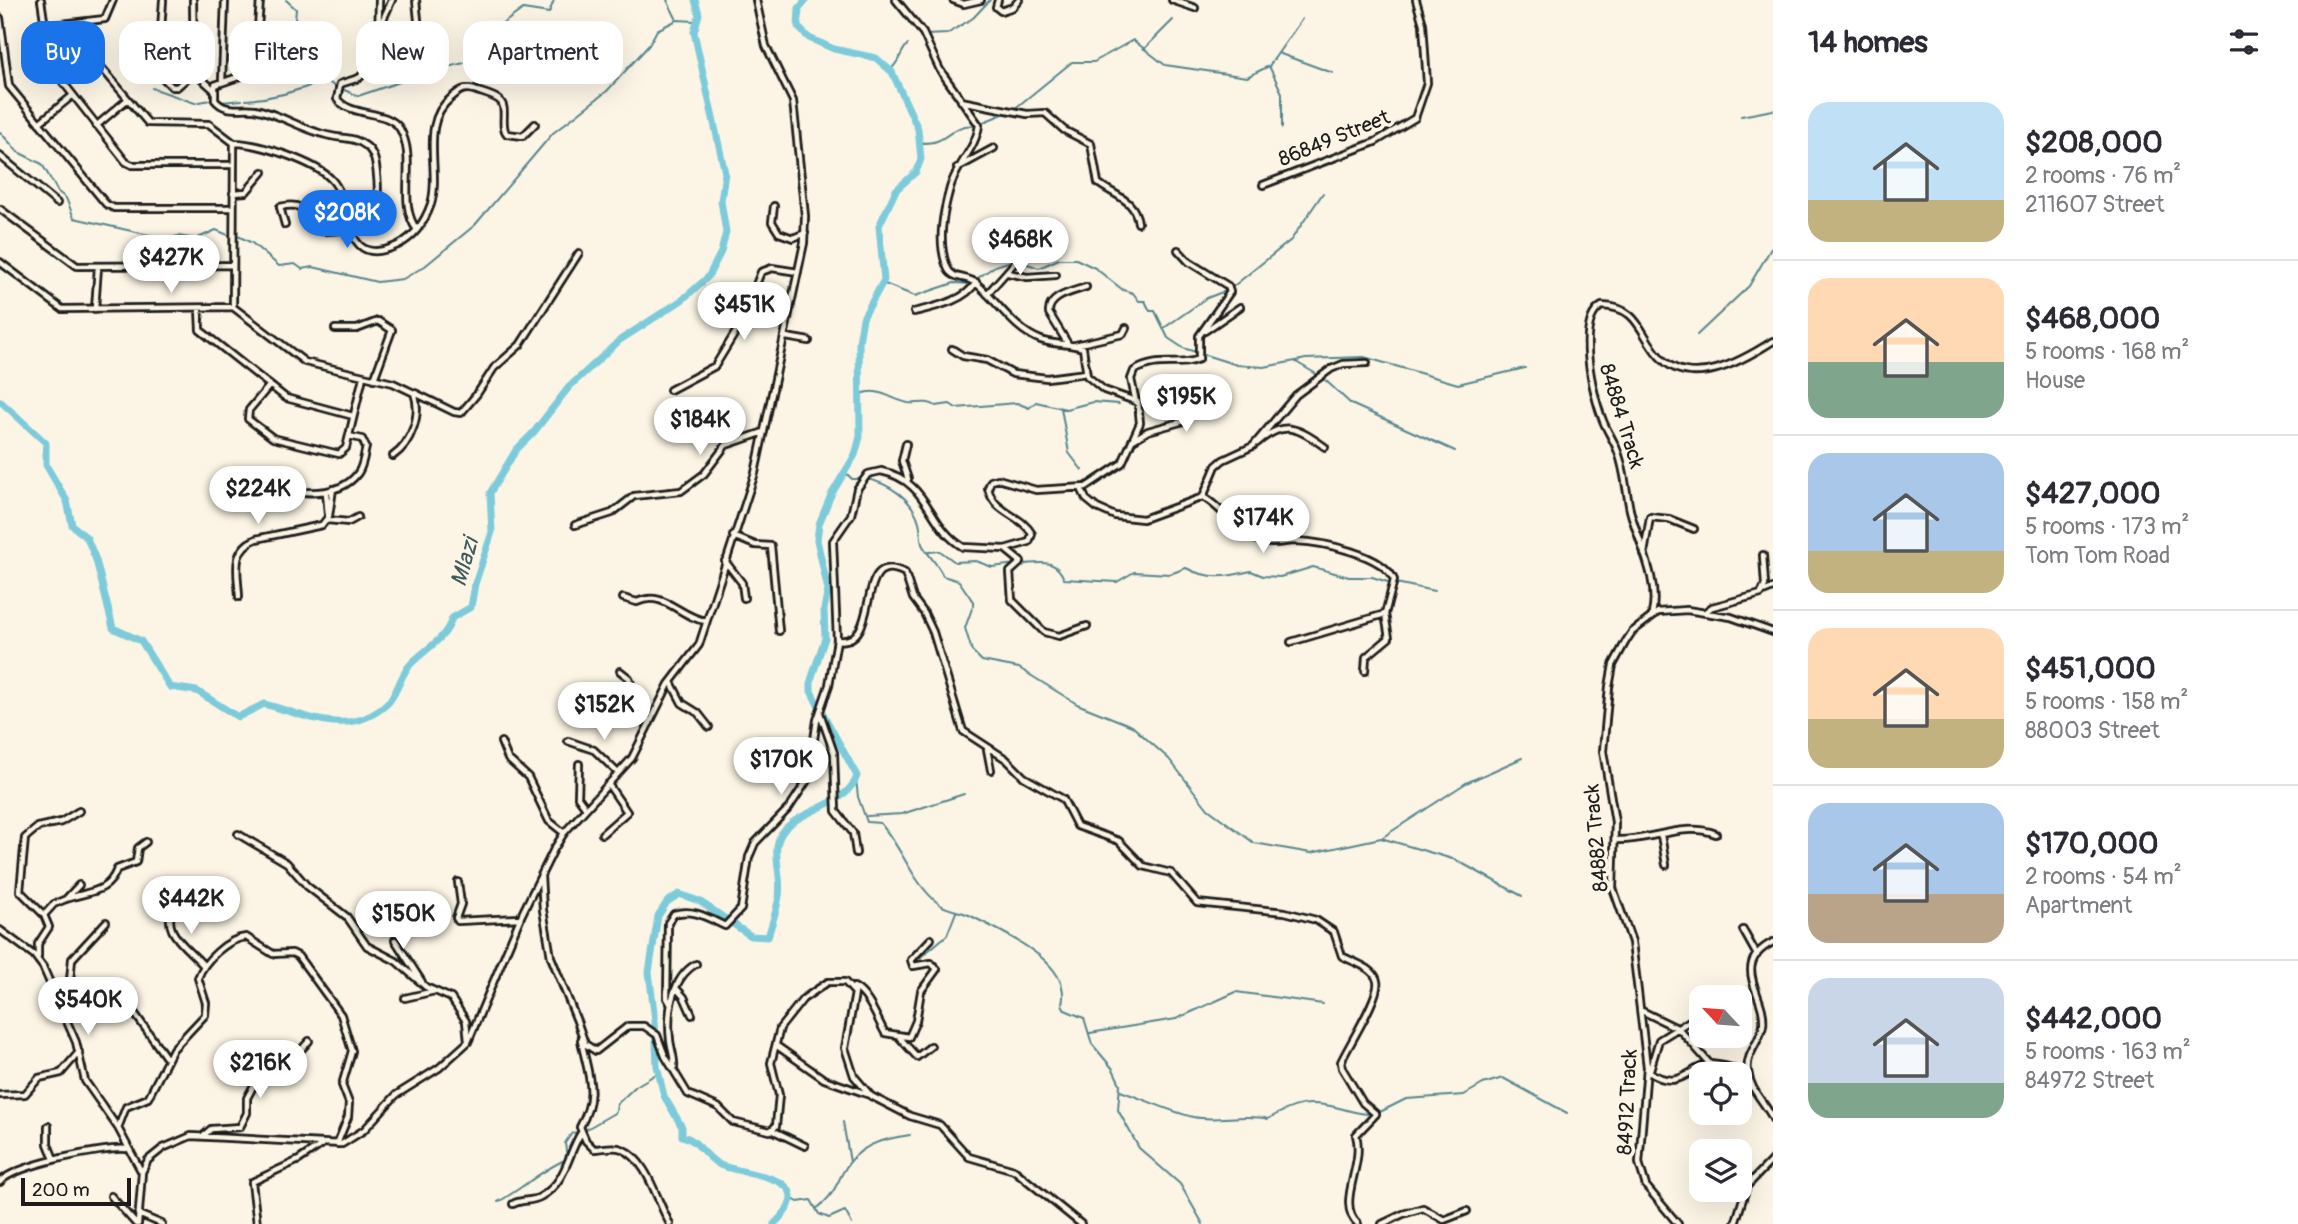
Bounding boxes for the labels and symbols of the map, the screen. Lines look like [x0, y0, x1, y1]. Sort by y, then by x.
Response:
street label: 86849 Street [1274, 104, 1394, 173]
pin: $208K [298, 190, 396, 250]
pin: $468K [971, 218, 1069, 277]
pin: $427K [122, 236, 220, 295]
pin: $451K [695, 282, 793, 342]
street label: 84884 Track [1593, 360, 1650, 472]
pin: $195K [1137, 374, 1235, 434]
pin: $184K [651, 398, 749, 457]
pin: $224K [209, 466, 307, 526]
pin: $174K [1214, 496, 1312, 555]
water label: Mlazi [444, 531, 486, 590]
pin: $152K [555, 682, 653, 742]
pin: $170K [732, 738, 830, 797]
street label: 84882 Track [1578, 783, 1615, 893]
pin: $442K [142, 876, 240, 936]
pin: $150K [354, 892, 452, 951]
pin: $540K [39, 978, 137, 1037]
north arrow [1689, 985, 1752, 1048]
pin: $216K [211, 1040, 309, 1100]
street label: 84912 Track [1611, 1048, 1644, 1156]
scale bar [21, 1175, 131, 1207]

